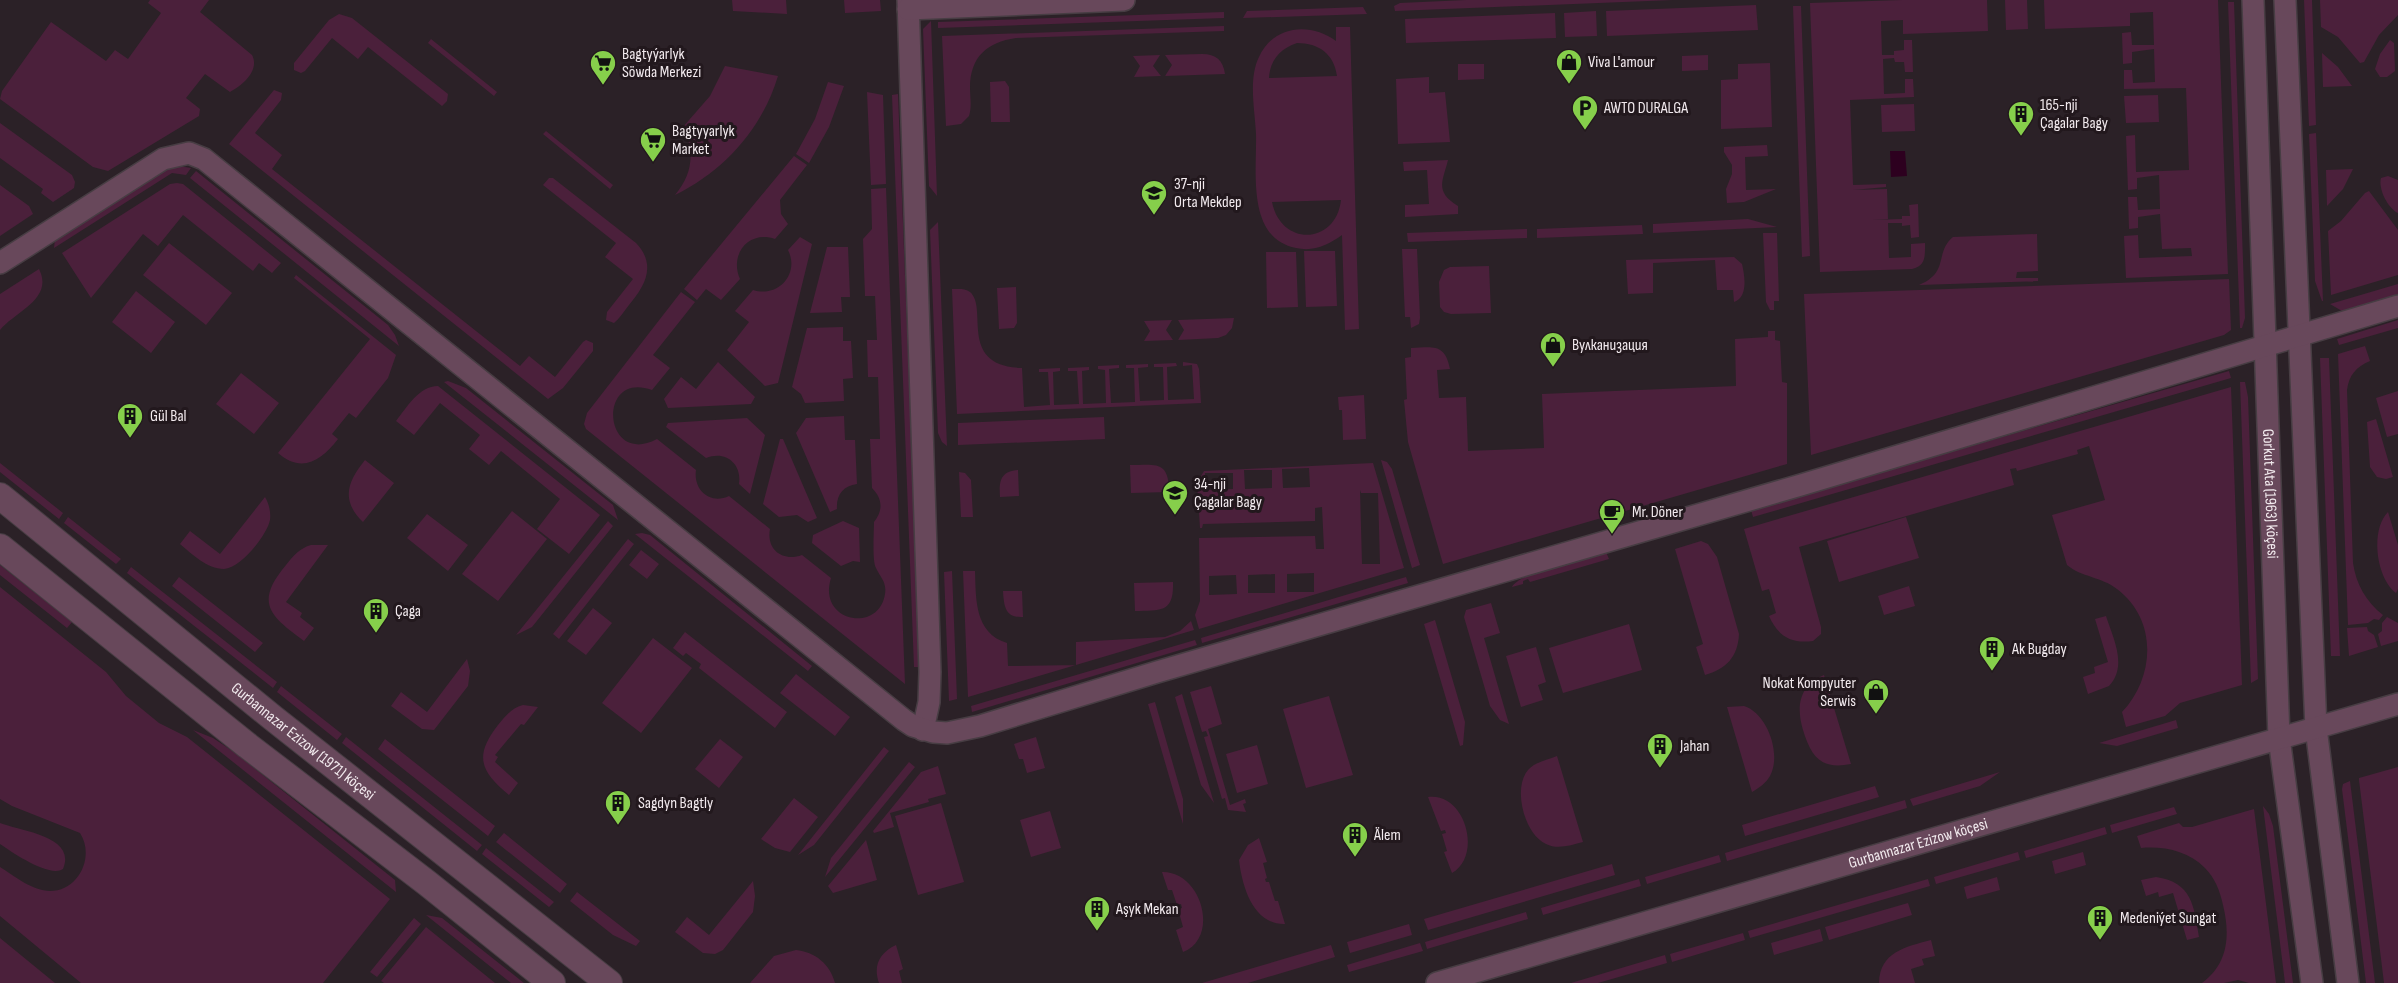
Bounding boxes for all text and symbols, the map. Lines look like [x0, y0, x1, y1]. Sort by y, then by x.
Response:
place label: Bagtyýarlyk Söwda Merkezi [622, 45, 701, 82]
shop icon: Viva L'amour [1554, 47, 1584, 85]
supermarket icon: Bagtyýarlyk Söwda Merkezi [588, 48, 618, 86]
place label: Viva L'amour [1588, 53, 1655, 72]
parking icon: AWTO DURALGA [1570, 93, 1600, 131]
place label: 165-nji Çagalar Bagy [2040, 96, 2108, 133]
place label: AWTO DURALGA [1603, 99, 1688, 118]
building icon: 165-nji Çagalar Bagy [2006, 99, 2036, 137]
place label: Bagtyyarlyk Market [672, 122, 735, 159]
supermarket icon: Bagtyyarlyk Market [638, 125, 668, 163]
place label: 37-nji Orta Mekdep [1174, 175, 1242, 212]
school or university icon: 37-nji Orta Mekdep [1139, 178, 1169, 216]
shop icon: Вулканизация [1538, 330, 1568, 368]
place label: Вулканизация [1572, 336, 1648, 355]
building icon: Gül Bal [115, 401, 145, 439]
place label: Gül Bal [150, 407, 187, 426]
street label: Gorkut Ata (1963) köçesi [2259, 428, 2282, 559]
place label: 34-nji Çagalar Bagy [1194, 475, 1262, 512]
school or university icon: 34-nji Çagalar Bagy [1160, 478, 1190, 516]
cafe icon: Mr. Döner [1597, 497, 1627, 535]
place label: Mr. Döner [1632, 503, 1684, 522]
building icon: Çaga [361, 596, 391, 634]
place label: Çaga [395, 602, 421, 621]
building icon: Ak Bugday [1977, 634, 2007, 672]
place label: Ak Bugday [2011, 640, 2067, 659]
place label: Nokat Kompyuter Serwis [1762, 674, 1856, 711]
shop icon: Nokat Kompyuter Serwis [1861, 677, 1891, 715]
street label: Gurbannazar Ezizow (1971) köçesi [227, 678, 379, 804]
building icon: Jahan [1645, 731, 1675, 769]
place label: Jahan [1679, 737, 1709, 756]
building icon: Sagdyn Bagtly [603, 788, 633, 826]
place label: Sagdyn Bagtly [638, 794, 713, 813]
street label: Gurbannazar Ezizow köçesi [1846, 814, 1990, 873]
building icon: Älem [1340, 820, 1370, 858]
place label: Älem [1373, 826, 1401, 845]
building icon: Aşyk Mekan [1082, 894, 1112, 932]
place label: Aşyk Mekan [1115, 900, 1178, 919]
building icon: Medeniýet Sungat [2085, 903, 2115, 941]
place label: Medeniýet Sungat [2120, 909, 2216, 928]

